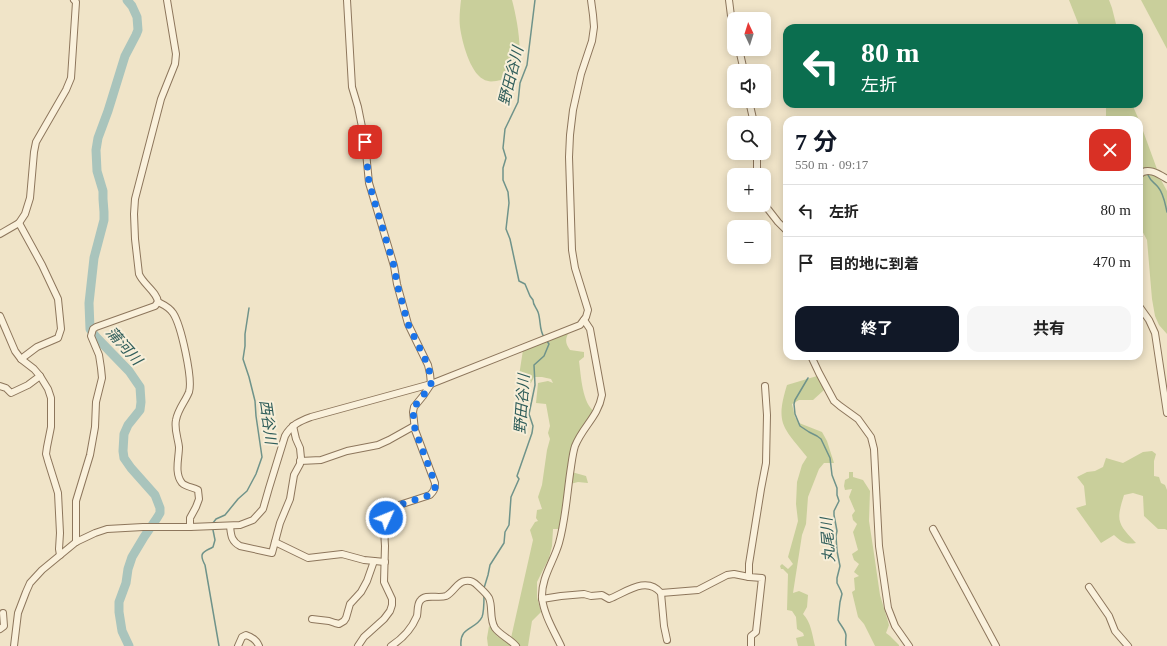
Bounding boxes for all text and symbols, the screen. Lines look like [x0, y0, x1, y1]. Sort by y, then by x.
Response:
north arrow [727, 12, 771, 56]
map controls [727, 12, 771, 264]
text: 80 m [861, 37, 919, 68]
icon: left [795, 40, 847, 92]
water label: 野田谷川 [496, 43, 527, 107]
button: sound [727, 64, 771, 108]
text: 左折 [861, 75, 897, 95]
button: search [727, 116, 771, 160]
pin [348, 125, 382, 159]
text: 7 分 [795, 129, 837, 155]
button: close [1089, 129, 1131, 171]
icon: arrive [354, 131, 376, 153]
text: 550 m · 09:17 [795, 157, 868, 172]
button: + [727, 168, 771, 212]
icon: left [795, 200, 817, 222]
text: 80 m [1101, 202, 1131, 218]
text: 左折 [829, 204, 859, 220]
button: − [727, 220, 771, 264]
icon: arrive [795, 252, 817, 274]
text: 470 m [1093, 254, 1131, 270]
text: 目的地に到着 [829, 256, 919, 272]
button: 終了 [795, 306, 959, 352]
button: 共有 [967, 306, 1131, 352]
water label: 蒲河川 [103, 324, 146, 370]
water label: 野田谷川 [512, 372, 532, 434]
water label: 西谷川 [257, 399, 279, 447]
position arrow [365, 497, 407, 539]
water label: 丸尾川 [818, 515, 838, 563]

